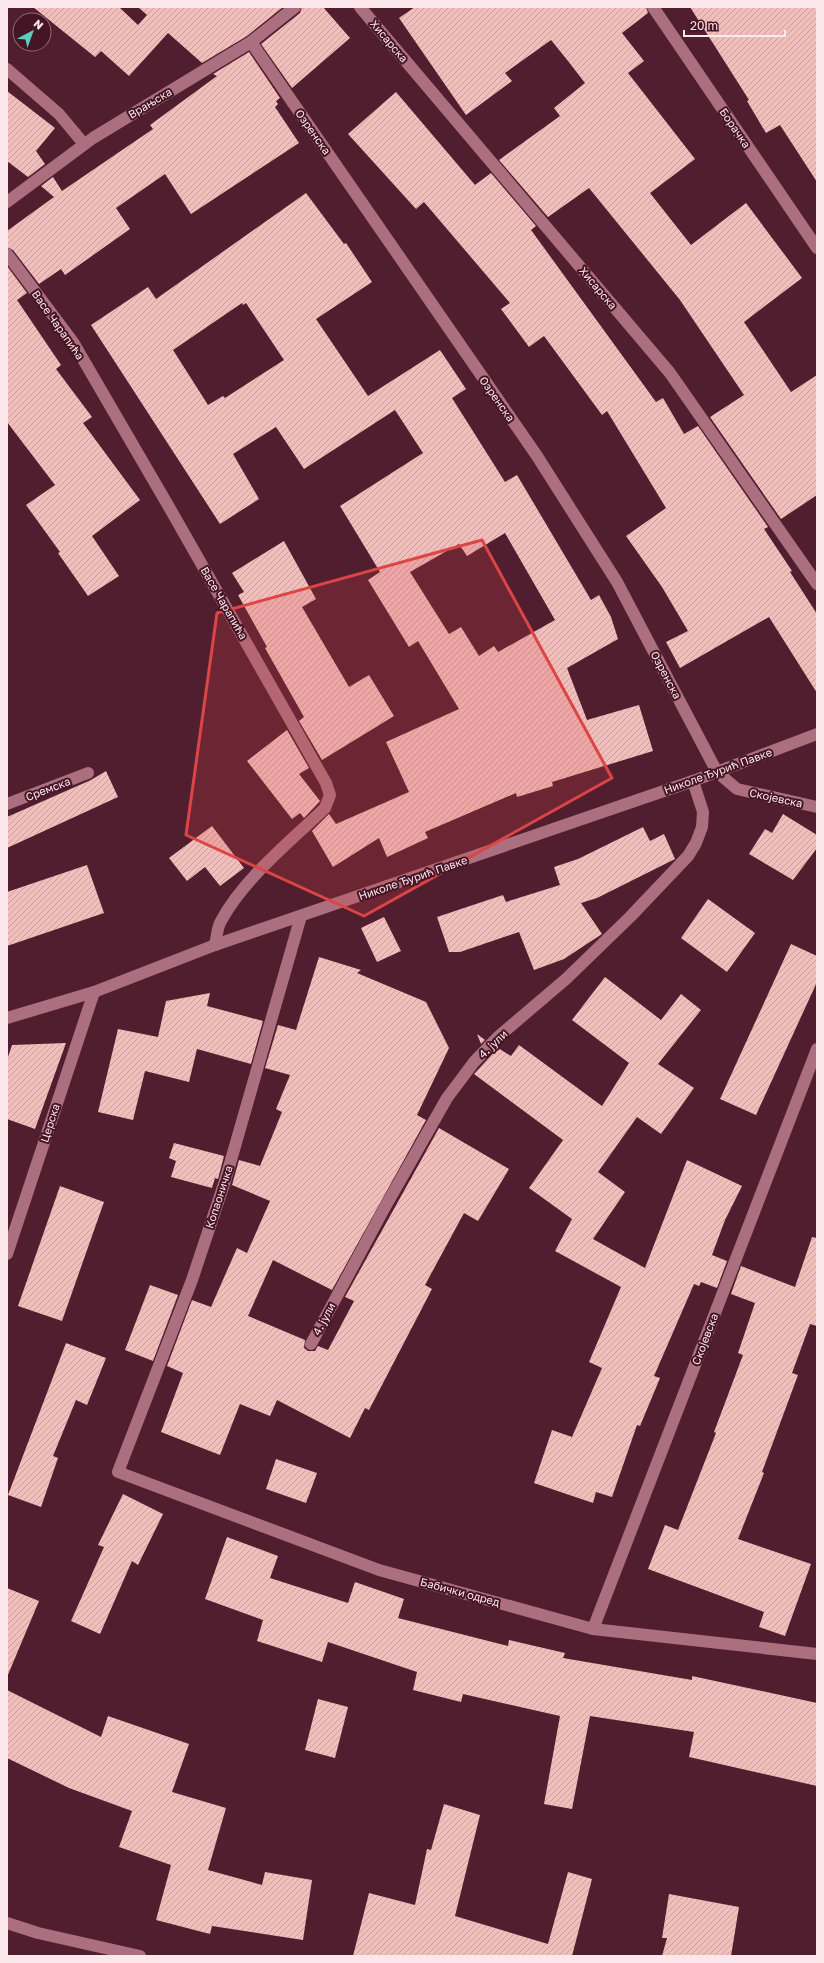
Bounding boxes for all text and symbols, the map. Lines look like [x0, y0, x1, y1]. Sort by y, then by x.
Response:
north arrow [12, 12, 52, 52]
scale bar [684, 12, 785, 38]
text: N [31, 16, 46, 32]
street label: Хисарска [368, 17, 411, 65]
text: 20 m [690, 18, 718, 33]
street label: Врањска [126, 85, 174, 121]
street label: Борачка [717, 105, 754, 150]
street label: Озренска [293, 107, 334, 157]
street label: Хисарска [577, 264, 620, 312]
street label: Васе Чарапића [30, 288, 87, 362]
street label: Озренска [477, 374, 518, 424]
street label: Васе Чарапића [198, 564, 250, 641]
street label: Озренска [648, 649, 684, 701]
street label: Николе Ђурић Павке [662, 745, 774, 796]
street label: Сремска [24, 774, 72, 803]
street label: Скојевска [748, 786, 804, 809]
street label: Николе Ђурић Павке [357, 853, 469, 902]
street label: 4. јули [476, 1027, 510, 1060]
street label: Церска [37, 1102, 62, 1144]
street label: Копаоничка [202, 1164, 235, 1230]
street label: 4. јули [310, 1300, 337, 1337]
street label: Скојевска [689, 1311, 720, 1366]
street label: Бабички одред [419, 1575, 502, 1608]

